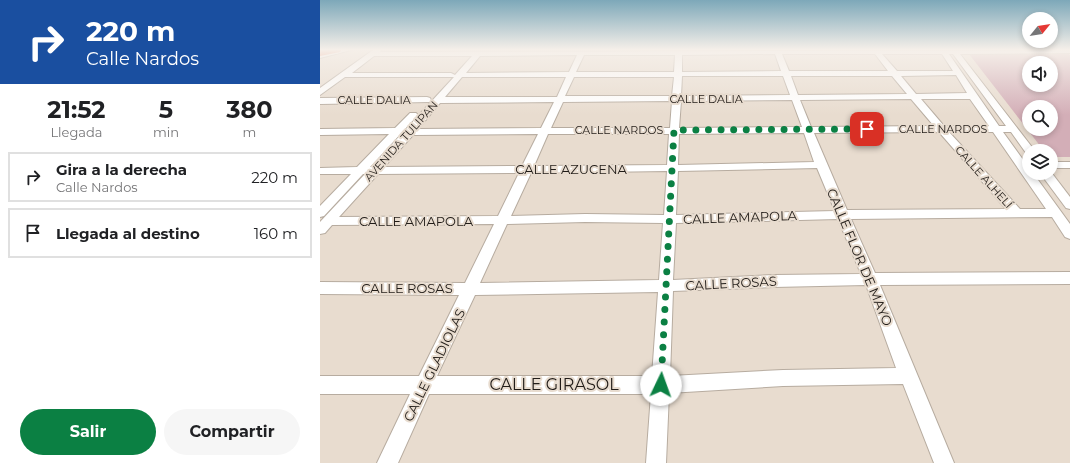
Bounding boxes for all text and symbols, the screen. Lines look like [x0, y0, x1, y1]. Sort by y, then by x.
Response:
north arrow [1022, 12, 1058, 48]
map controls [1022, 12, 1058, 180]
text: 220 m [86, 14, 175, 48]
icon: right [20, 16, 72, 68]
text: Calle Nardos [86, 48, 199, 70]
button: sound [1022, 56, 1058, 92]
street label: CALLE DALIA [669, 92, 743, 106]
street label: CALLE DALIA [337, 93, 411, 107]
text: 21:52 [47, 95, 106, 124]
text: 5 [159, 95, 173, 124]
text: 380 [226, 95, 273, 124]
street label: AVENIDA TULIPAN [361, 98, 441, 184]
button: search [1022, 100, 1058, 136]
pin [850, 112, 884, 146]
icon: arrive [856, 118, 878, 140]
street label: CALLE NARDOS [899, 122, 988, 136]
street label: CALLE NARDOS [575, 123, 664, 137]
text: Llegada [50, 124, 102, 140]
text: min [153, 124, 179, 140]
text: m [243, 124, 256, 140]
street label: CALLE ALHELÍ [952, 143, 1016, 212]
button: layers [1022, 144, 1058, 180]
text: Gira a la derecha [56, 160, 187, 179]
street label: CALLE AZUCENA [515, 161, 627, 177]
icon: right [22, 166, 44, 188]
text: 220 m [251, 168, 298, 187]
text: Calle Nardos [56, 179, 138, 195]
street label: CALLE FLOR DE MAYO [824, 186, 896, 328]
street label: CALLE AMAPOLA [683, 207, 798, 227]
street label: CALLE AMAPOLA [359, 213, 474, 229]
icon: arrive [22, 222, 44, 244]
text: Llegada al destino [56, 224, 200, 243]
text: 160 m [254, 224, 298, 243]
street label: CALLE ROSAS [685, 273, 777, 293]
street label: CALLE ROSAS [361, 280, 453, 296]
street label: CALLE GLADIOLAS [400, 306, 468, 424]
position arrow [640, 364, 682, 406]
street label: CALLE GIRASOL [489, 375, 619, 394]
button: Salir [20, 409, 156, 455]
button: Compartir [164, 409, 300, 455]

